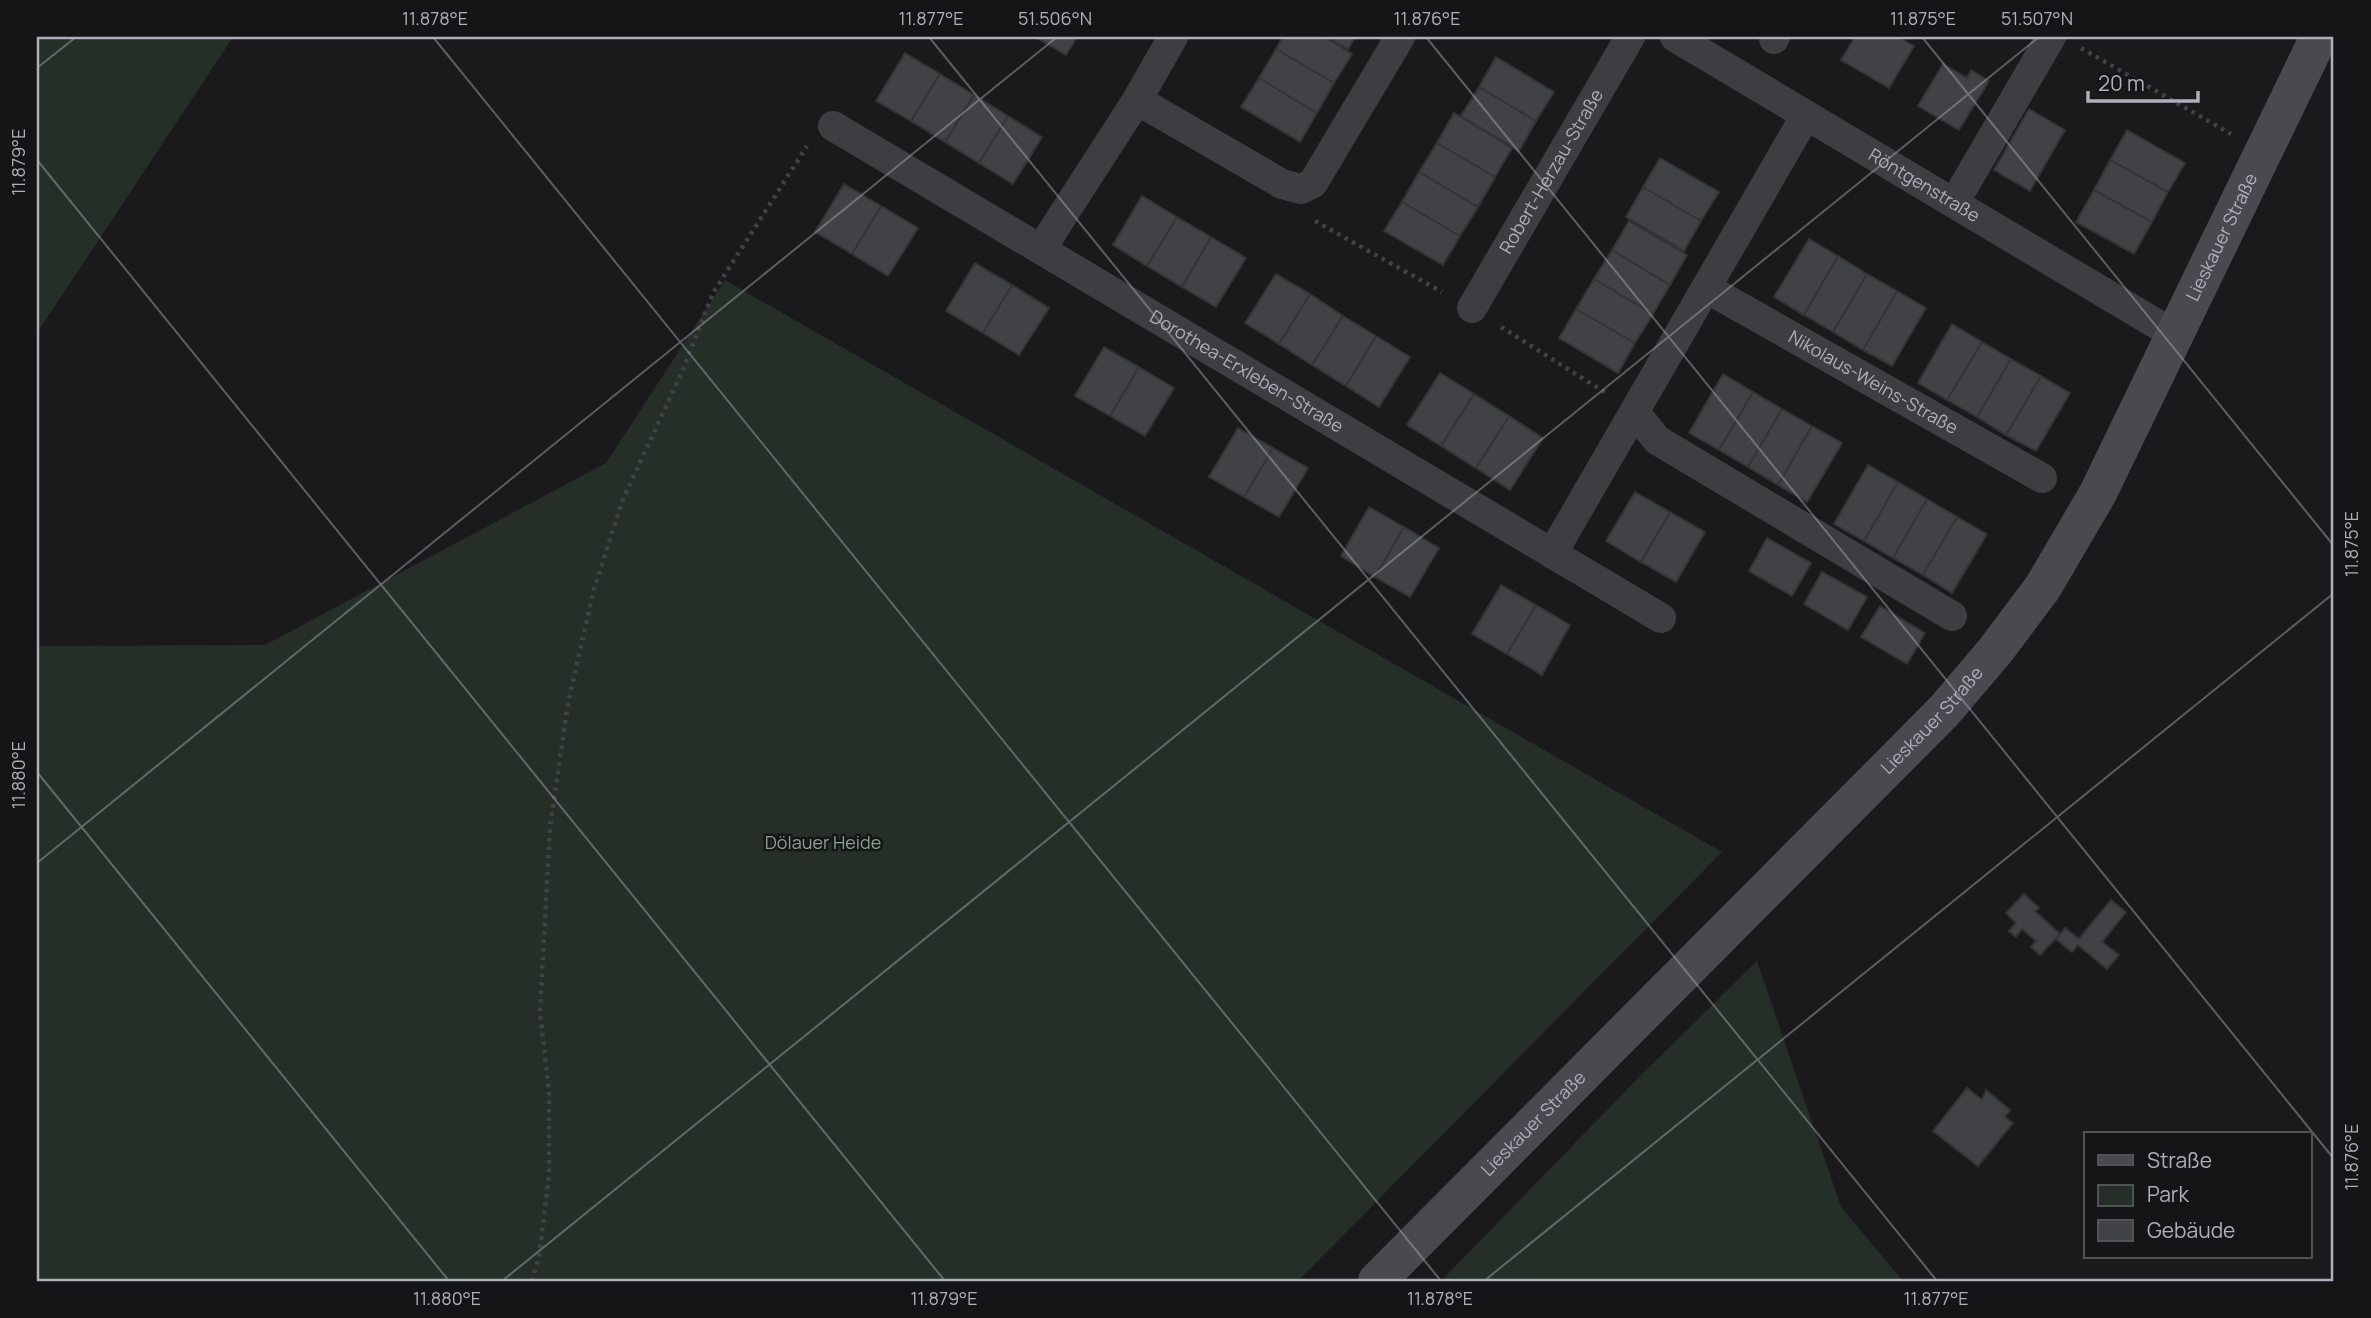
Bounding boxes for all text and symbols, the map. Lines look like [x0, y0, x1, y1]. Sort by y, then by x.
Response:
text: 11.878°E [402, 6, 468, 30]
text: 11.877°E [898, 6, 964, 30]
text: 51.506°N [1018, 6, 1092, 30]
text: 11.876°E [1394, 6, 1460, 30]
text: 11.875°E [1890, 6, 1956, 30]
text: 51.507°N [2001, 6, 2073, 30]
scale bar [2088, 60, 2198, 104]
text: 20 m [2098, 69, 2145, 97]
street label: Robert-Herzau-Straße [1493, 84, 1608, 258]
text: 11.879°E [6, 129, 30, 195]
street label: Röntgenstraße [1864, 142, 1985, 227]
street label: Lieskauer Straße [2180, 169, 2262, 305]
street label: Dorothea-Erxleben-Straße [1146, 304, 1348, 438]
street label: Nikolaus-Weins-Straße [1785, 324, 1963, 439]
text: 11.875°E [2339, 511, 2363, 577]
street label: Lieskauer Straße [1875, 661, 1988, 779]
text: 11.880°E [6, 741, 30, 809]
park label: Dölauer Heide [765, 830, 881, 854]
street label: Lieskauer Straße [1475, 1065, 1591, 1181]
text: 11.876°E [2339, 1124, 2363, 1190]
legend [2084, 1132, 2312, 1258]
text: Straße [2147, 1146, 2212, 1174]
text: Park [2147, 1180, 2189, 1208]
text: Gebäude [2147, 1216, 2235, 1244]
text: 11.880°E [413, 1286, 481, 1310]
text: 11.879°E [911, 1286, 977, 1310]
text: 11.878°E [1407, 1286, 1473, 1310]
text: 11.877°E [1903, 1286, 1969, 1310]

